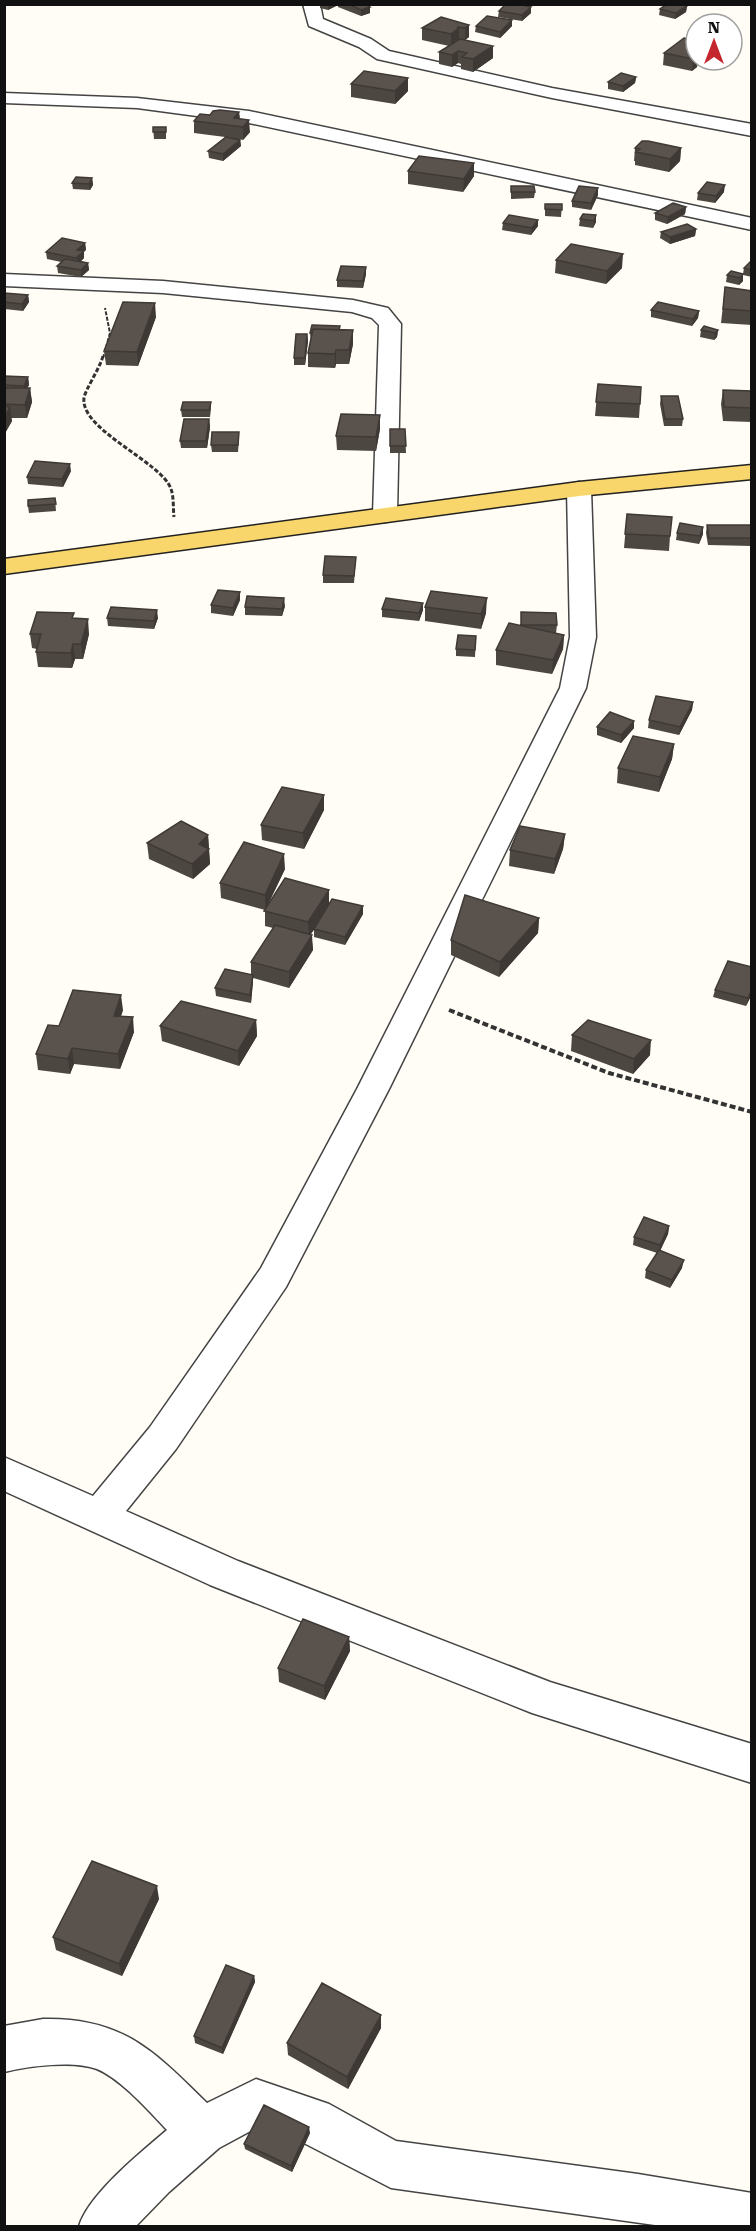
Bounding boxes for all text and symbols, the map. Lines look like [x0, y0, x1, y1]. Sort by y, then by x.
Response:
north arrow [684, 12, 744, 72]
text: N [708, 18, 720, 37]

